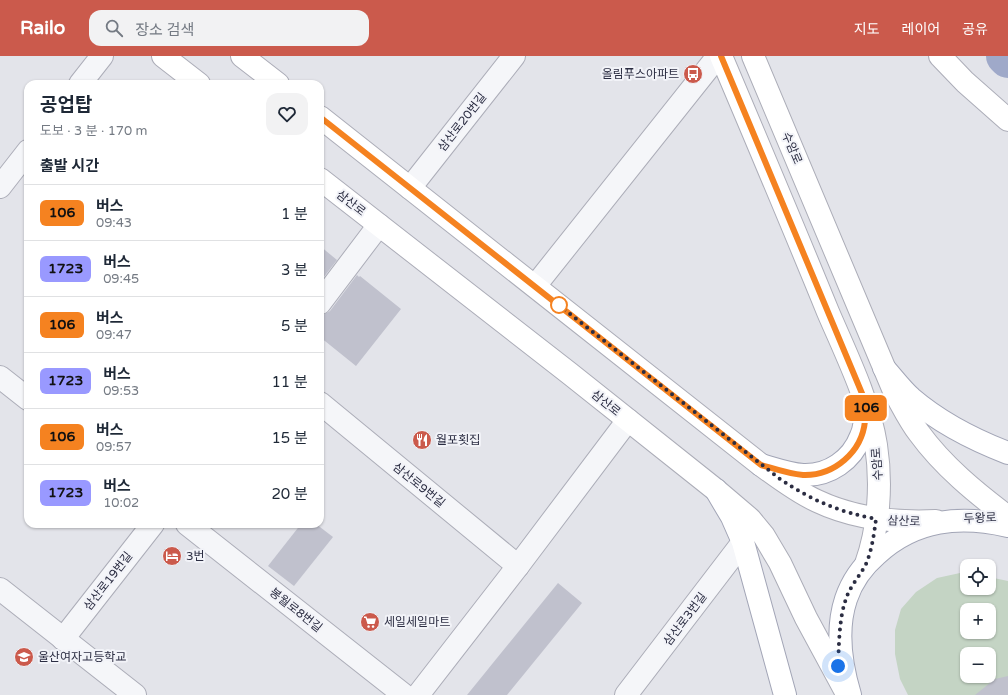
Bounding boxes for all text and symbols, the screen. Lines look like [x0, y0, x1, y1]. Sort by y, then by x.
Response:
search box [89, 10, 369, 46]
text: Railo [20, 17, 65, 39]
icon: search [103, 17, 125, 39]
text: 장소 검색 [135, 21, 194, 39]
text: 지도 [854, 21, 880, 38]
text: 레이어 [902, 21, 940, 38]
text: 공유 [962, 21, 988, 38]
bus stop icon: 올림푸스아파트 [682, 63, 704, 85]
place label: 올림푸스아파트 [602, 67, 679, 81]
street label: 삼산로20번길 [435, 90, 489, 154]
button: heart [266, 93, 308, 135]
text: 공업탑 [40, 94, 92, 116]
text: 도보 · 3 분 · 170 m [40, 123, 148, 139]
street label: 수암로 [779, 130, 805, 166]
text: 출발 시간 [40, 157, 99, 175]
street label: 삼산로 [334, 187, 368, 219]
text: 버스 [96, 197, 124, 215]
text: 106 [49, 204, 75, 221]
text: 1 분 [281, 205, 308, 223]
text: 09:43 [96, 215, 132, 231]
text: 버스 [103, 253, 131, 271]
text: 1723 [48, 260, 83, 277]
text: 3 분 [281, 261, 308, 279]
text: 09:45 [103, 271, 139, 287]
unlabelled marker [550, 296, 568, 314]
text: 버스 [96, 309, 124, 327]
text: 106 [49, 316, 75, 333]
text: 5 분 [281, 317, 308, 335]
text: 09:47 [96, 327, 132, 343]
text: 버스 [103, 365, 131, 383]
text: 1723 [48, 372, 83, 389]
text: 11 분 [271, 373, 308, 391]
text: 09:53 [103, 383, 139, 399]
street label: 삼산로 [589, 387, 623, 419]
line badge: 106 [843, 395, 889, 421]
text: 106 [853, 399, 879, 416]
text: 버스 [96, 421, 124, 439]
text: 106 [49, 428, 75, 445]
text: 15 분 [271, 429, 308, 447]
restaurant icon: 월포횟집 [411, 429, 433, 451]
place label: 월포횟집 [436, 433, 480, 447]
text: 09:57 [96, 439, 132, 455]
street label: 수암로 [869, 447, 885, 481]
street label: 삼산로9번길 [390, 460, 448, 510]
text: 버스 [103, 477, 131, 495]
text: 1723 [48, 484, 83, 501]
text: 20 분 [271, 485, 308, 503]
text: 10:02 [103, 495, 139, 511]
street label: 두왕로 [963, 510, 997, 526]
street label: 삼산로 [887, 513, 921, 529]
hotel icon: 3번 [161, 545, 183, 567]
street label: 삼산로19번길 [81, 549, 135, 613]
place label: 3번 [186, 549, 205, 563]
map controls [960, 559, 996, 683]
button: locate [960, 559, 996, 595]
street label: 봉월로8번길 [267, 585, 325, 635]
street label: 삼산로3번길 [661, 590, 709, 648]
button: + [960, 603, 996, 639]
supermarket icon: 세일세일마트 [359, 611, 381, 633]
place label: 세일세일마트 [384, 615, 450, 629]
school or university icon: 울산여자고등학교 [13, 646, 35, 668]
button: − [960, 647, 996, 683]
place label: 울산여자고등학교 [38, 650, 126, 664]
your location [828, 656, 848, 676]

